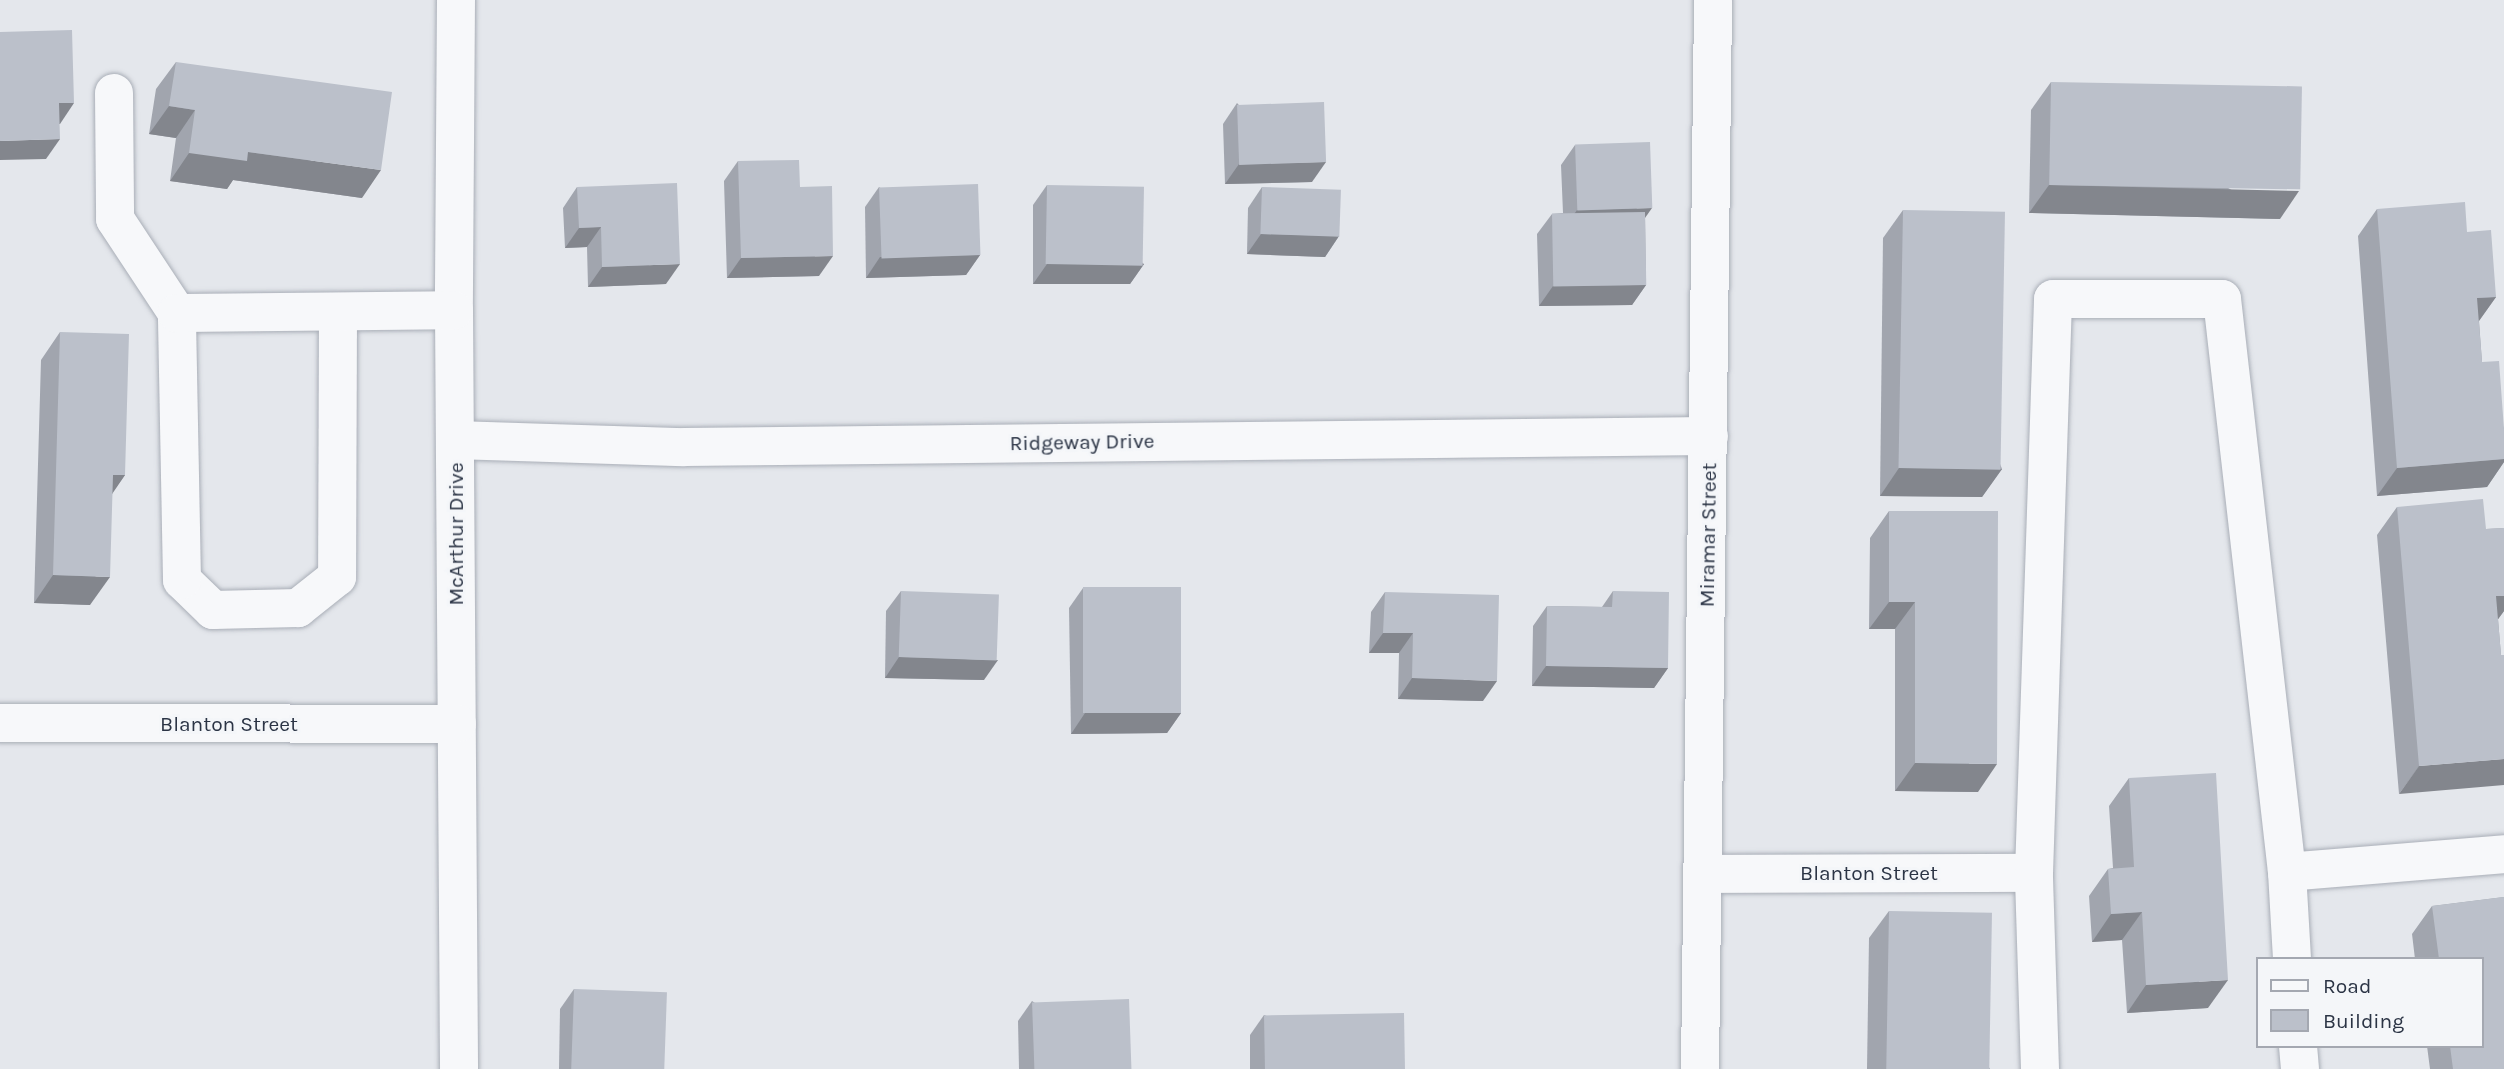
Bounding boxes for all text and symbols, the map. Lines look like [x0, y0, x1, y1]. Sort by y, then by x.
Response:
street label: Ridgeway Drive [1009, 428, 1155, 456]
street label: McArthur Drive [443, 462, 469, 606]
street label: Miramar Street [1694, 462, 1722, 608]
street label: Blanton Street [160, 711, 298, 737]
street label: Blanton Street [1800, 860, 1938, 886]
legend [2256, 957, 2483, 1048]
text: Road [2323, 974, 2371, 998]
text: Building [2323, 1009, 2404, 1033]

